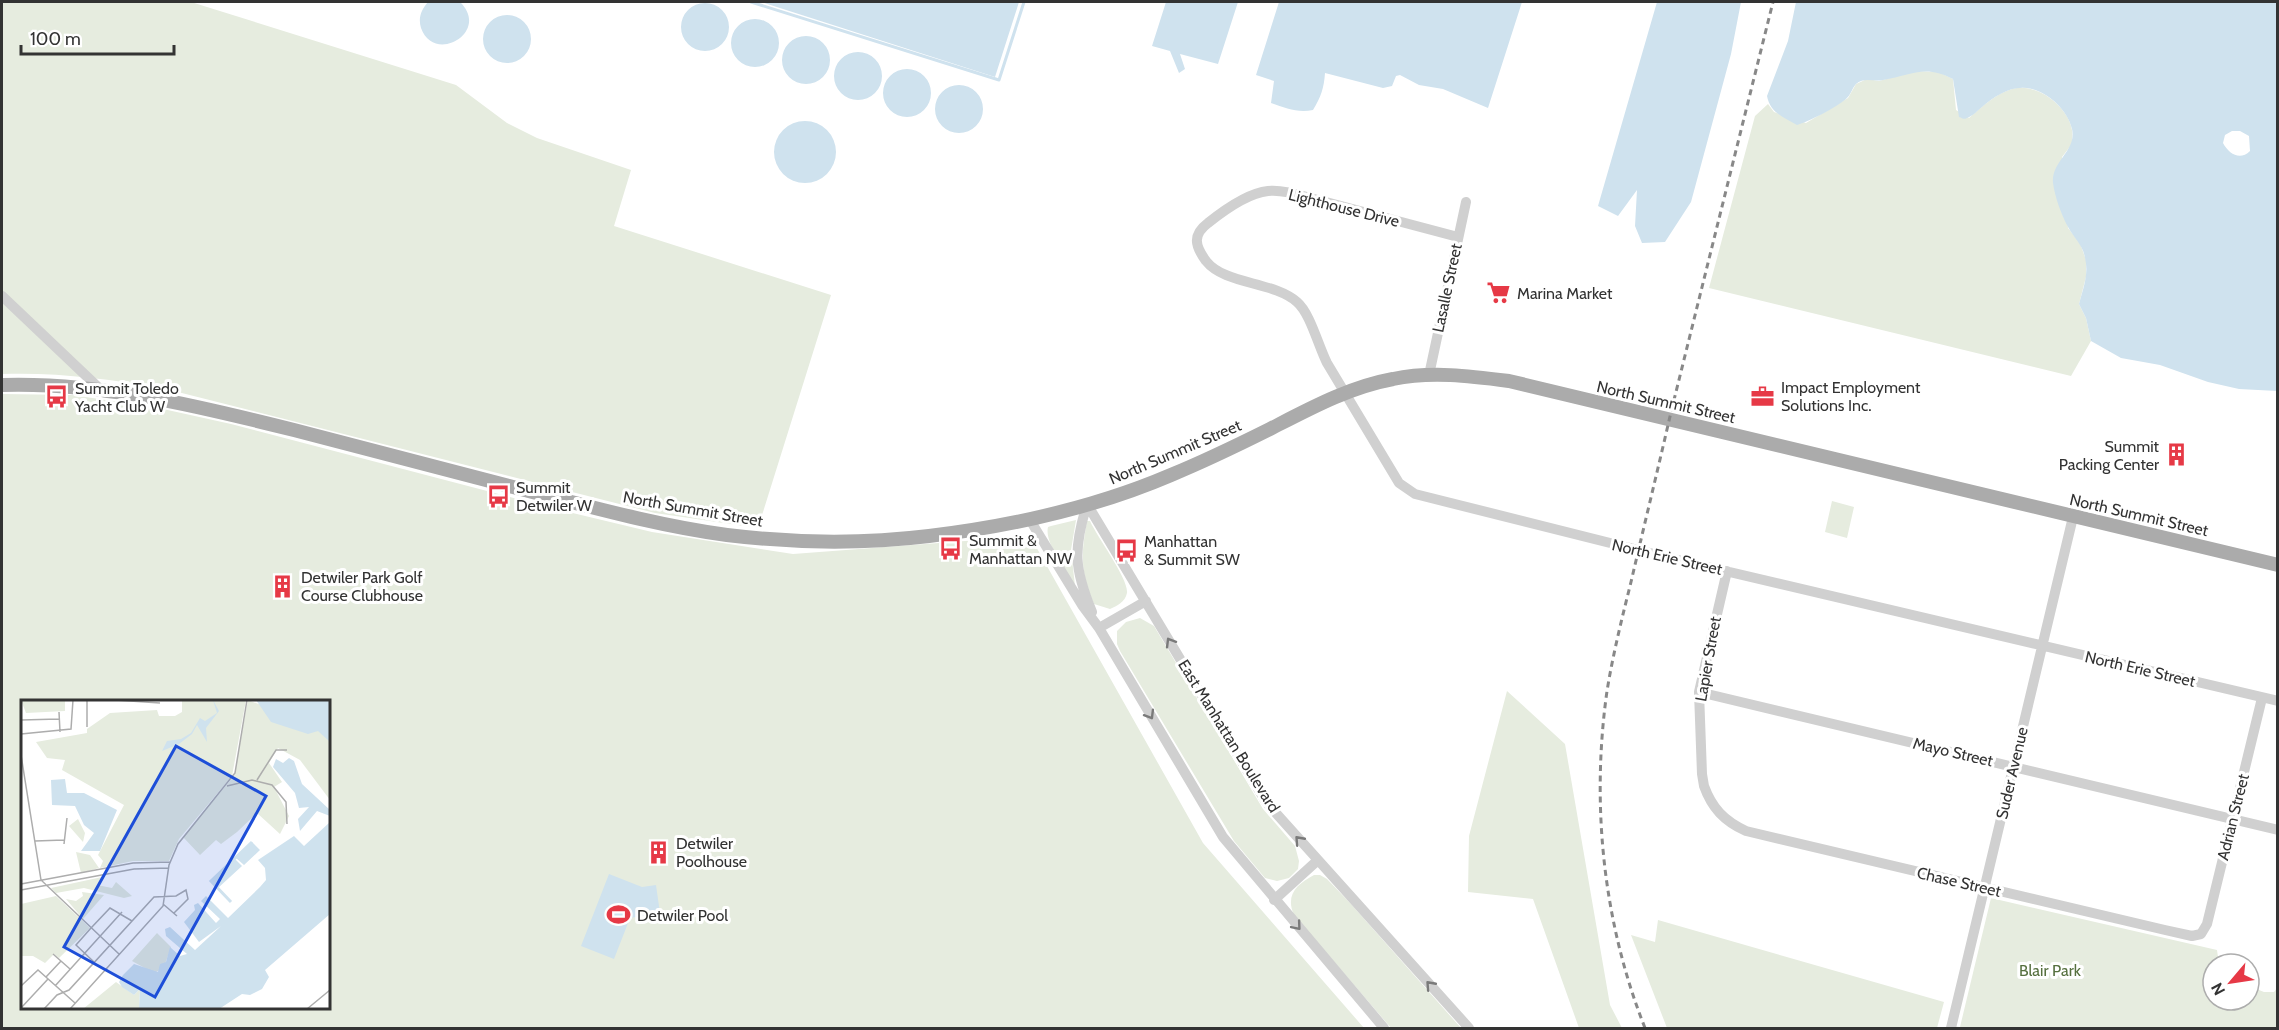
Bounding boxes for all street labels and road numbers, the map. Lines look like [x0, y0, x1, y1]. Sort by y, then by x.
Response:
street label: Lighthouse Drive [1287, 185, 1401, 231]
street label: Lasalle Street [1428, 241, 1466, 334]
street label: North Summit Street [1595, 377, 1738, 427]
street label: North Summit Street [1106, 415, 1245, 488]
street label: North Summit Street [622, 487, 765, 531]
street label: North Summit Street [2068, 490, 2211, 540]
street label: North Erie Street [1610, 535, 1725, 579]
street label: Lapier Street [1691, 614, 1725, 703]
street label: North Erie Street [2083, 647, 2198, 691]
street label: East Manhattan Boulevard [1174, 656, 1284, 816]
street label: Suder Avenue [1992, 725, 2032, 821]
street label: Mayo Street [1911, 734, 1996, 771]
street label: Adrian Street [2213, 771, 2253, 862]
street label: Chase Street [1915, 863, 2003, 901]

